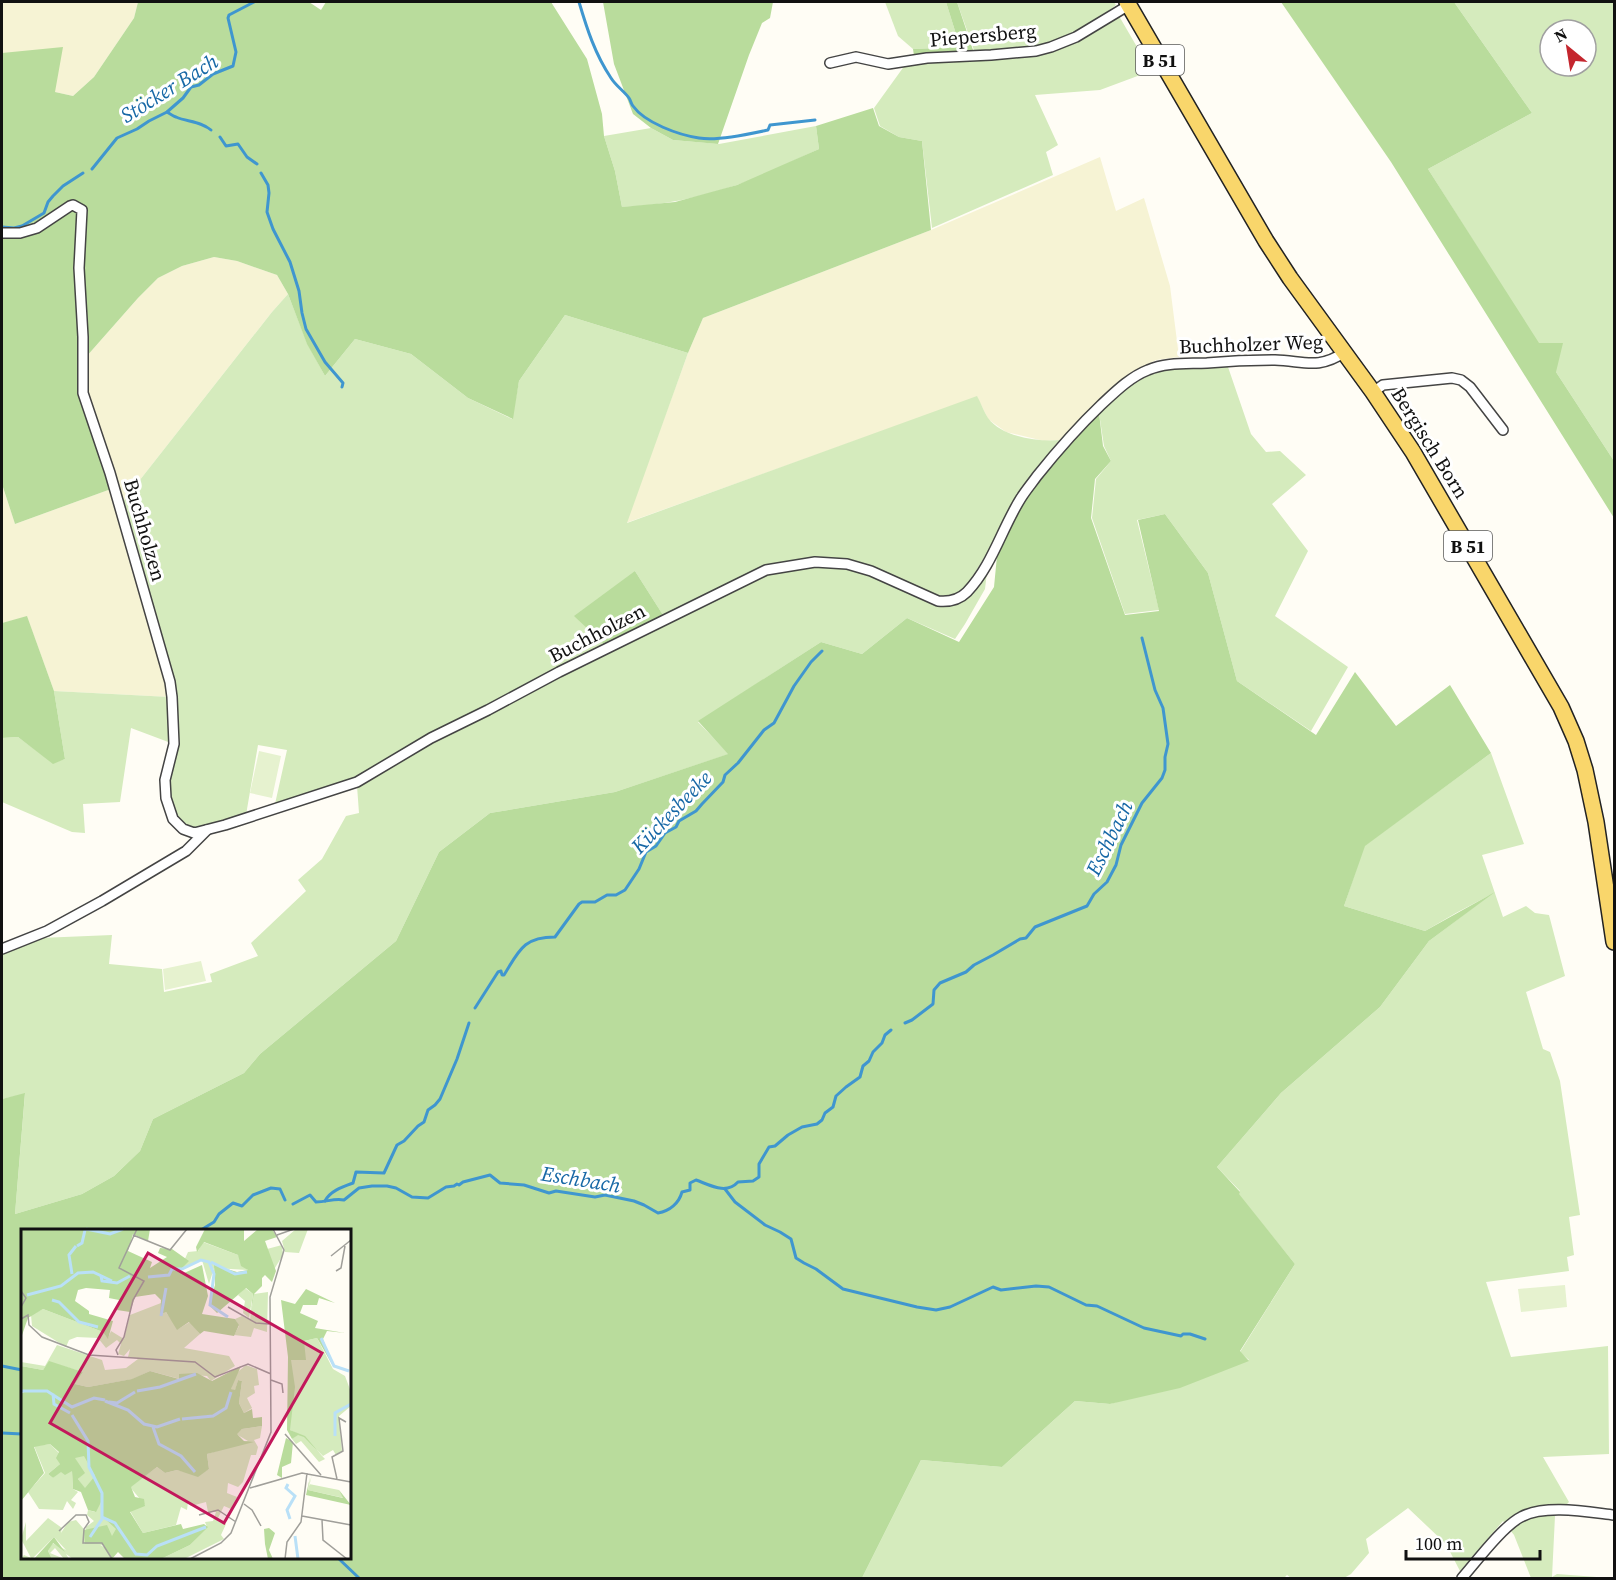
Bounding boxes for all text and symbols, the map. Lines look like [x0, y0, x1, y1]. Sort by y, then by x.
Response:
street label: Piepersberg [929, 16, 1037, 54]
north arrow [1538, 18, 1598, 78]
text: N [1550, 22, 1571, 47]
road number: B 51 [1136, 45, 1184, 75]
water label: Stöcker Bach [115, 46, 224, 130]
street label: Buchholzer Weg [1178, 327, 1324, 361]
street label: Bergisch Born [1385, 382, 1475, 504]
street label: Buchholzen [117, 475, 173, 585]
road number: B 51 [1444, 531, 1492, 561]
street label: Buchholzen [544, 597, 650, 669]
water label: Kückesbeeke [623, 764, 718, 861]
water label: Eschbach [1078, 795, 1140, 881]
water label: Eschbach [538, 1158, 623, 1200]
inset map [21, 1229, 351, 1559]
scale bar [1406, 1523, 1540, 1561]
text: 100 m [1415, 1531, 1462, 1556]

